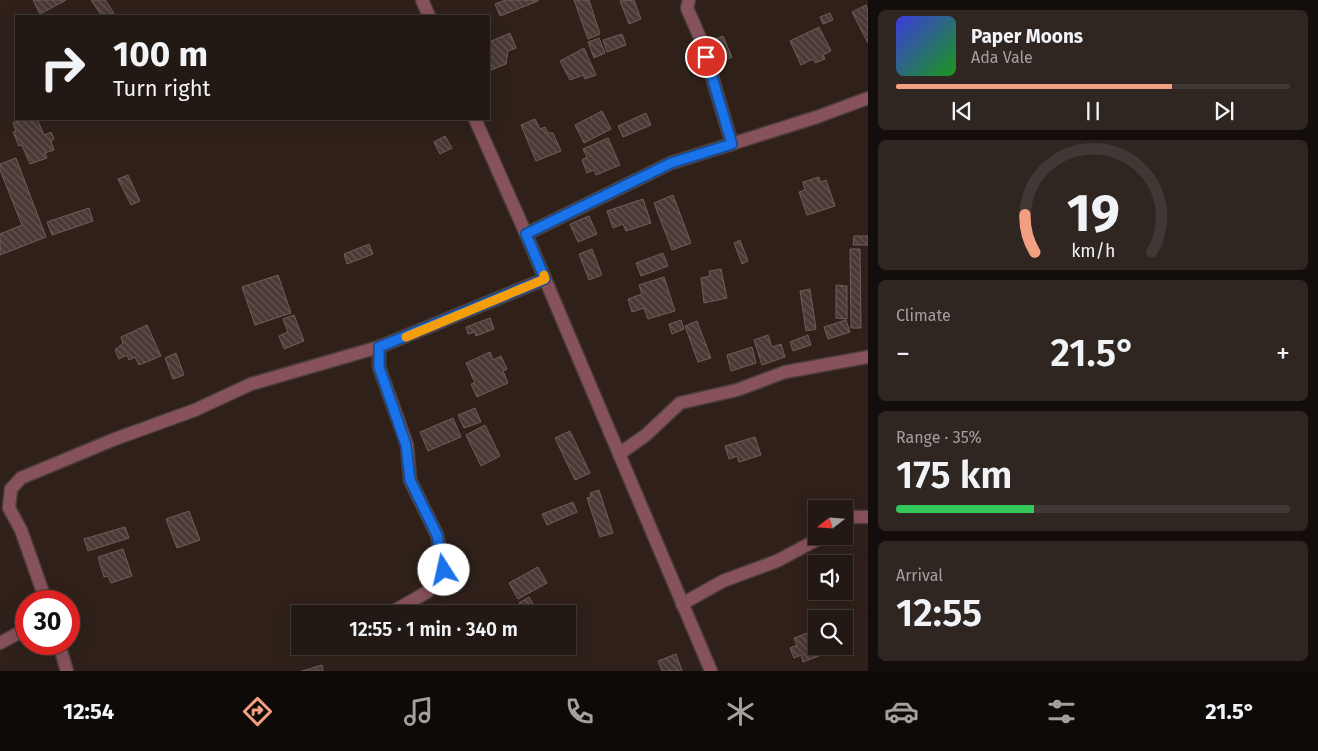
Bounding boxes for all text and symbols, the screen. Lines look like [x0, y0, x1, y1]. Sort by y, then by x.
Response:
text: Paper Moons [971, 25, 1083, 48]
text: 100 m [113, 33, 208, 75]
icon: right [30, 35, 95, 100]
pin [685, 36, 727, 78]
icon: arrive [692, 43, 720, 71]
text: Ada Vale [971, 48, 1033, 67]
text: Turn right [113, 75, 210, 102]
icon: previous [948, 97, 976, 125]
icon: pause [1079, 97, 1107, 125]
icon: next [1210, 97, 1238, 125]
text: 19 [1066, 182, 1120, 245]
text: km/h [1071, 240, 1115, 262]
text: Climate [896, 306, 951, 325]
text: 21.5° [1051, 330, 1135, 376]
text: − [896, 337, 910, 370]
text: + [1276, 337, 1290, 370]
text: Range · 35% [896, 428, 982, 447]
text: 175 km [896, 452, 1013, 498]
north arrow [808, 500, 852, 545]
map controls [808, 500, 853, 655]
position arrow [417, 543, 469, 595]
button: sound [808, 555, 853, 600]
text: Arrival [896, 566, 943, 585]
speed limit sign: 30 [15, 590, 80, 655]
text: 12:55 [896, 590, 982, 636]
button: search [808, 610, 853, 655]
text: 12:55 · 1 min · 340 m [349, 618, 518, 641]
icon: directions [240, 694, 275, 729]
icon: music [401, 694, 436, 729]
icon: phone [562, 694, 597, 729]
icon: climate [723, 694, 758, 729]
icon: car [884, 694, 919, 729]
icon: filters [1044, 694, 1079, 729]
text: 12:54 [63, 698, 114, 725]
text: 21.5° [1205, 698, 1255, 725]

